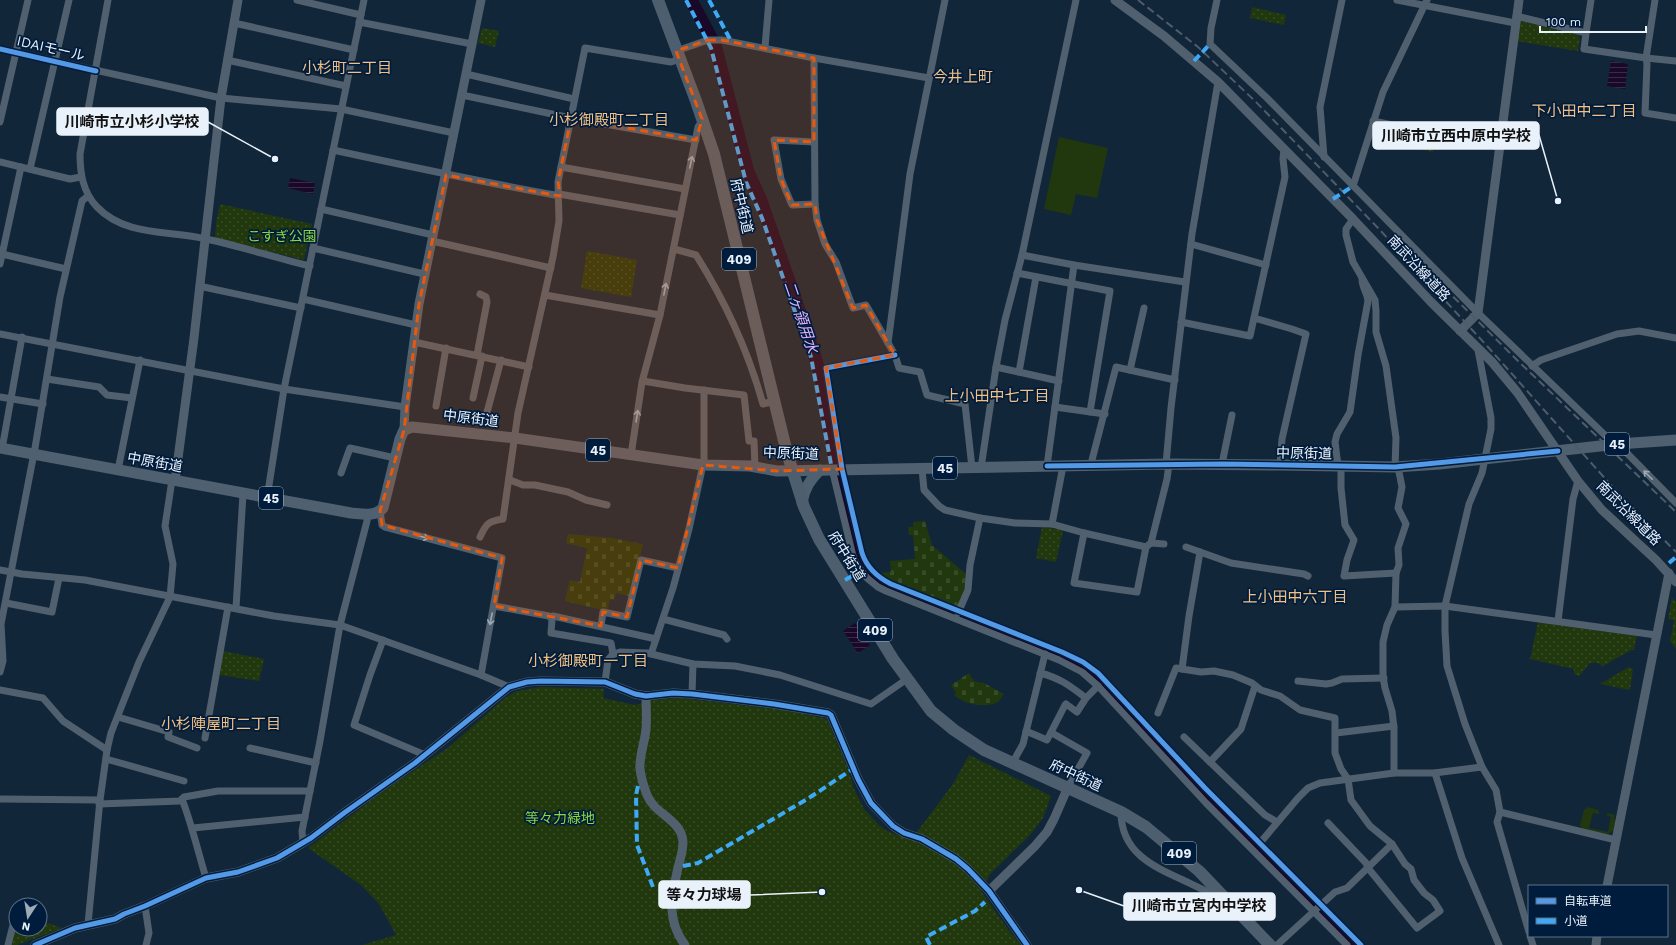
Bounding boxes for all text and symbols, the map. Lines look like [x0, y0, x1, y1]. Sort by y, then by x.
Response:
scale bar [1540, 8, 1646, 34]
text: 100 m [1546, 15, 1581, 29]
street label: IDAIモール [15, 32, 87, 64]
district label: 小杉町二丁目 [302, 59, 392, 77]
district label: 今井上町 [933, 68, 993, 86]
district label: 下小田中二丁目 [1531, 102, 1637, 120]
callout: 川崎市立小杉小学校 [57, 108, 208, 135]
district label: 小杉御殿町二丁目 [549, 111, 669, 129]
text: 川崎市立小杉小学校 [64, 113, 200, 131]
callout: 川崎市立西中原中学校 [1373, 122, 1539, 149]
text: 川崎市立西中原中学校 [1381, 127, 1531, 145]
one-way arrow [688, 156, 696, 169]
street label: 府中街道 [728, 177, 756, 235]
park label: こすぎ公園 [247, 228, 317, 244]
street label: 南武沿線道路 [1385, 232, 1453, 304]
road number: 409 [722, 248, 756, 270]
water label: 二ヶ領用水 [780, 279, 822, 357]
one-way arrow [662, 283, 670, 296]
district label: 上小田中七丁目 [944, 387, 1050, 405]
street label: 中原街道 [442, 407, 500, 429]
one-way arrow [633, 410, 641, 423]
road number: 45 [1605, 433, 1629, 455]
road number: 45 [586, 439, 610, 461]
street label: 中原街道 [763, 444, 819, 462]
street label: 中原街道 [1276, 445, 1332, 461]
street label: 中原街道 [126, 449, 184, 475]
road number: 45 [933, 457, 957, 479]
one-way arrow [1644, 470, 1653, 480]
street label: 南武沿線道路 [1594, 478, 1664, 548]
road number: 45 [259, 487, 283, 509]
street label: 府中街道 [825, 528, 869, 584]
one-way arrow [416, 533, 429, 541]
district label: 上小田中六丁目 [1242, 588, 1348, 606]
one-way arrow [487, 612, 495, 625]
road number: 409 [858, 619, 892, 641]
district label: 小杉御殿町一丁目 [528, 652, 648, 670]
district label: 小杉陣屋町二丁目 [161, 715, 281, 733]
street label: 府中街道 [1047, 756, 1105, 794]
park label: 等々力緑地 [525, 810, 595, 826]
road number: 409 [1162, 842, 1196, 864]
callout: 等々力球場 [659, 881, 750, 908]
legend [1528, 885, 1668, 937]
text: 等々力球場 [666, 886, 742, 904]
callout: 川崎市立宮内中学校 [1124, 893, 1275, 920]
text: 自転車道 [1564, 894, 1612, 908]
north arrow [8, 897, 48, 937]
text: 川崎市立宮内中学校 [1131, 897, 1267, 915]
text: 小道 [1564, 914, 1588, 928]
text: N [21, 919, 31, 933]

